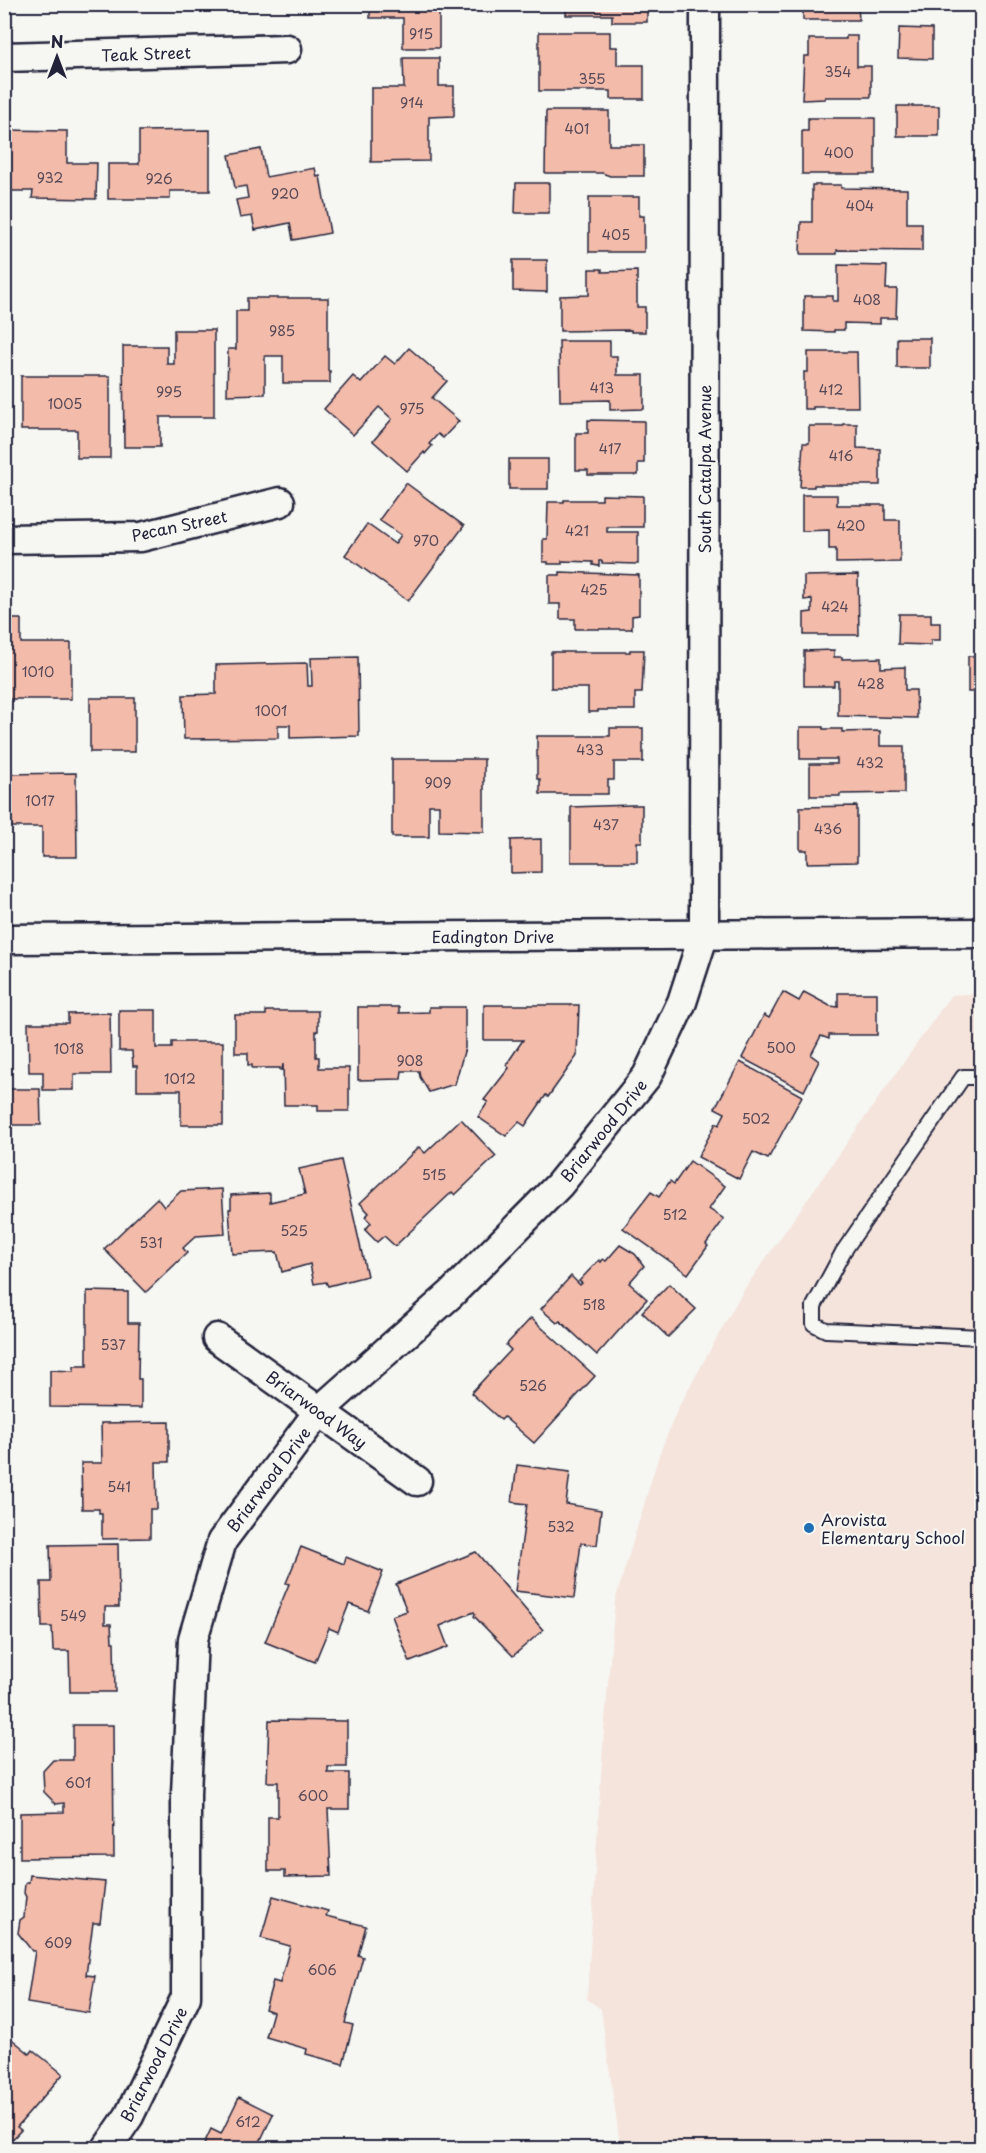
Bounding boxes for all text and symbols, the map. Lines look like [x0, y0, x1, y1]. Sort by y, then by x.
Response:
house number: 915 [409, 23, 433, 44]
north arrow [27, 27, 87, 87]
text: N [51, 29, 63, 53]
street label: Teak Street [101, 39, 191, 67]
house number: 354 [824, 61, 852, 82]
house number: 355 [579, 68, 605, 89]
house number: 914 [400, 92, 424, 113]
house number: 401 [565, 118, 589, 139]
house number: 400 [824, 142, 854, 163]
house number: 932 [37, 167, 63, 188]
house number: 926 [146, 168, 173, 189]
house number: 920 [271, 183, 299, 204]
house number: 404 [846, 195, 874, 216]
house number: 405 [602, 224, 630, 245]
house number: 408 [853, 289, 881, 310]
house number: 985 [269, 320, 295, 341]
house number: 413 [590, 377, 614, 398]
house number: 412 [819, 379, 843, 400]
house number: 995 [156, 381, 182, 402]
street label: South Catalpa Avenue [692, 384, 716, 553]
house number: 1005 [48, 393, 82, 414]
house number: 975 [400, 398, 424, 419]
house number: 417 [599, 438, 621, 459]
house number: 416 [829, 445, 853, 466]
street label: Pecan Street [129, 503, 229, 547]
house number: 420 [837, 515, 865, 536]
house number: 421 [565, 520, 589, 541]
house number: 970 [413, 530, 439, 551]
house number: 425 [580, 579, 608, 600]
house number: 424 [821, 596, 849, 617]
house number: 1010 [22, 661, 54, 682]
house number: 428 [857, 673, 885, 694]
house number: 1001 [255, 700, 287, 721]
house number: 433 [576, 739, 604, 760]
house number: 432 [856, 752, 884, 773]
house number: 909 [424, 772, 452, 793]
house number: 1017 [25, 790, 55, 811]
house number: 437 [593, 814, 619, 835]
house number: 436 [814, 818, 842, 839]
street label: Eadington Drive [432, 924, 554, 948]
house number: 500 [766, 1037, 796, 1058]
house number: 1018 [54, 1038, 84, 1059]
house number: 908 [396, 1050, 424, 1071]
house number: 1012 [164, 1068, 196, 1089]
street label: Briarwood Drive [554, 1073, 652, 1187]
house number: 502 [742, 1108, 770, 1129]
house number: 515 [422, 1164, 446, 1185]
house number: 512 [663, 1204, 688, 1225]
house number: 525 [280, 1220, 308, 1241]
house number: 531 [139, 1232, 163, 1253]
house number: 518 [582, 1294, 606, 1315]
house number: 537 [100, 1334, 126, 1355]
street label: Briarwood Way [261, 1364, 373, 1454]
house number: 526 [519, 1375, 547, 1396]
street label: Briarwood Drive [220, 1421, 316, 1537]
house number: 541 [107, 1476, 131, 1497]
place label: Arovista Elementary School [821, 1507, 965, 1549]
house number: 532 [547, 1516, 575, 1537]
marker: Arovista Elementary School [802, 1521, 816, 1535]
house number: 549 [60, 1605, 86, 1626]
house number: 601 [65, 1772, 91, 1793]
house number: 600 [298, 1785, 328, 1806]
house number: 609 [44, 1932, 72, 1953]
house number: 606 [307, 1959, 337, 1980]
street label: Briarwood Drive [114, 2002, 192, 2126]
house number: 612 [235, 2111, 261, 2132]

